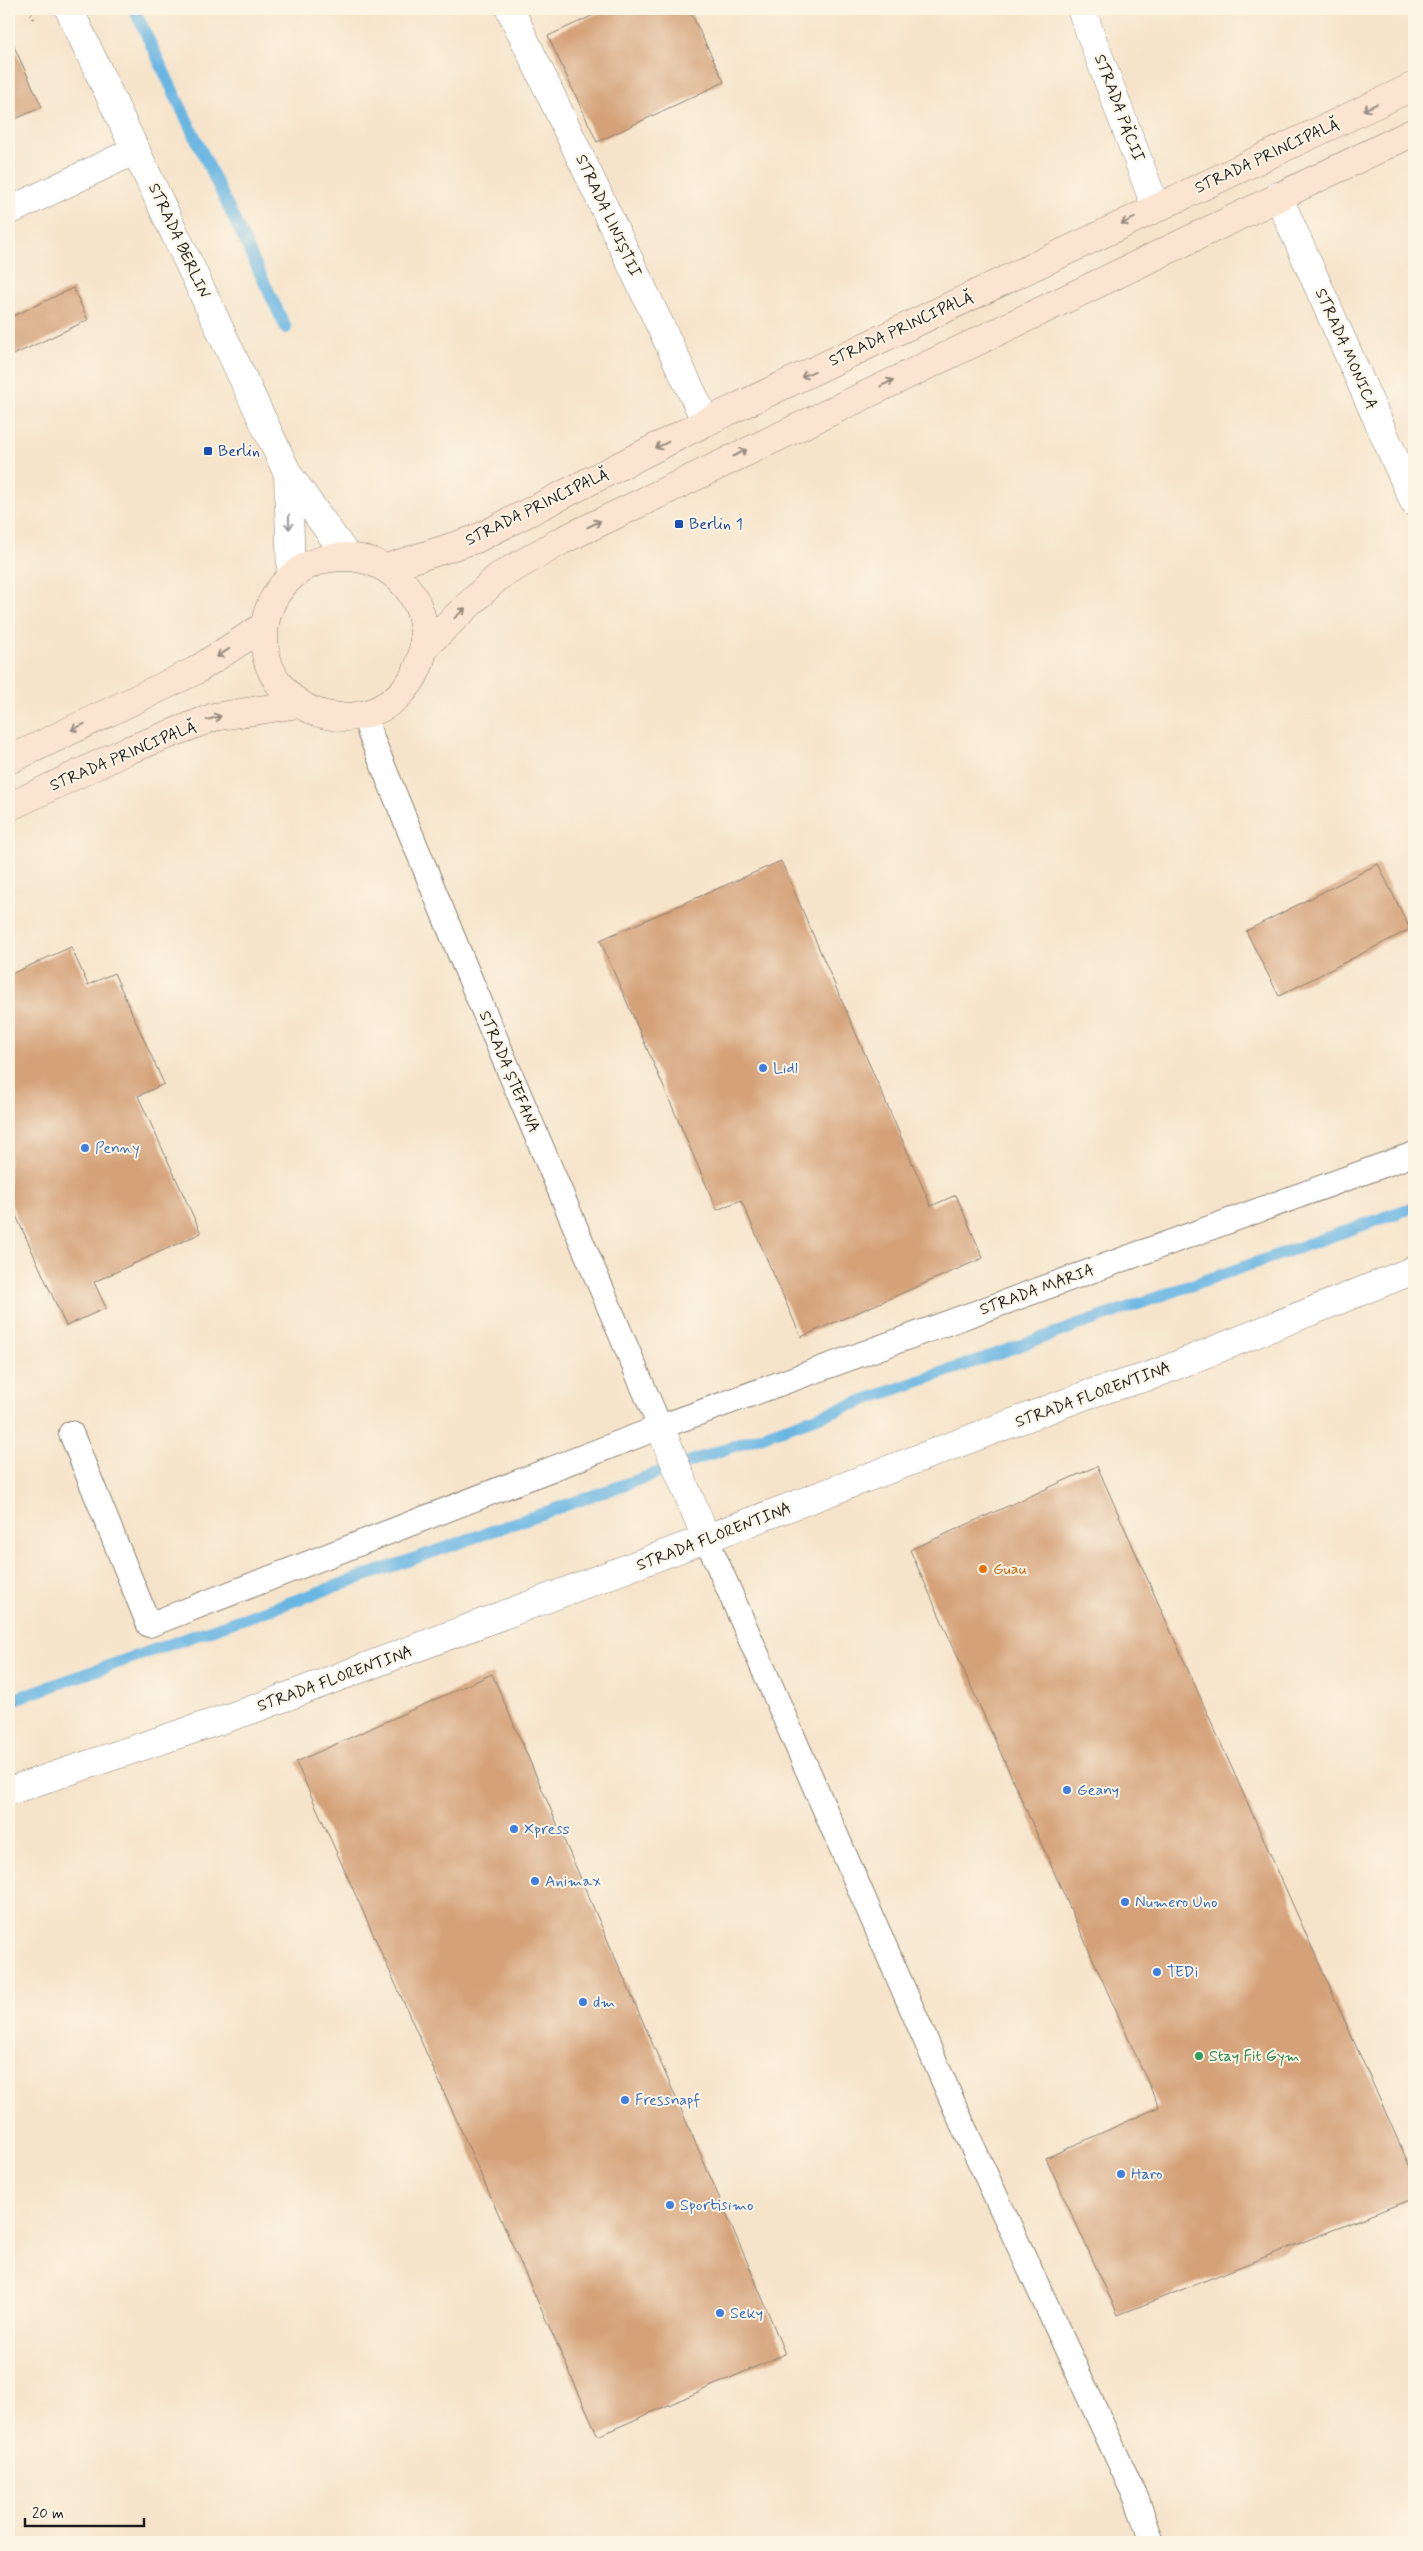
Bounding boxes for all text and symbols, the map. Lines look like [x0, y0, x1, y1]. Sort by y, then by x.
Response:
street label: STRADA PĂCII [1089, 51, 1149, 165]
one-way arrow [1363, 103, 1378, 112]
street label: STRADA PRINCIPALĂ [1191, 113, 1343, 199]
street label: STRADA LINIȘTII [570, 151, 646, 281]
street label: STRADA BERLIN [143, 180, 215, 302]
one-way arrow [1121, 217, 1136, 226]
street label: STRADA MONICA [1310, 285, 1382, 413]
street label: STRADA PRINCIPALĂ [825, 286, 977, 372]
one-way arrow [801, 370, 816, 379]
one-way arrow [879, 378, 894, 387]
one-way arrow [654, 440, 669, 450]
place label: Berlin [218, 441, 260, 462]
marker: Berlin [202, 445, 214, 457]
one-way arrow [732, 448, 747, 457]
street label: STRADA PRINCIPALĂ [462, 463, 612, 551]
one-way arrow [284, 514, 294, 530]
place label: Berlin 1 [689, 514, 743, 535]
marker: Berlin 1 [673, 518, 685, 530]
one-way arrow [586, 519, 601, 528]
one-way arrow [453, 607, 466, 619]
one-way arrow [216, 648, 230, 658]
one-way arrow [206, 713, 222, 723]
street label: STRADA PRINCIPALĂ [47, 716, 199, 796]
one-way arrow [71, 722, 86, 732]
street label: STRADA ȘTEFANA [474, 1008, 544, 1136]
place label: Lidl [773, 1058, 798, 1079]
marker: Lidl [757, 1062, 769, 1074]
place label: Penny [95, 1138, 140, 1159]
marker: Penny [79, 1142, 91, 1154]
street label: STRADA MARIA [977, 1260, 1097, 1320]
street label: STRADA FLORENTINA [1012, 1357, 1174, 1433]
street label: STRADA FLORENTINA [634, 1498, 794, 1576]
place label: Guau [993, 1559, 1028, 1580]
marker: Guau [977, 1563, 989, 1575]
street label: STRADA FLORENTINA [254, 1641, 416, 1717]
place label: Geany [1077, 1780, 1119, 1801]
marker: Geany [1061, 1784, 1073, 1796]
place label: Xpress [524, 1819, 570, 1840]
marker: Xpress [508, 1823, 520, 1835]
place label: Animax [545, 1871, 601, 1892]
marker: Animax [529, 1875, 541, 1887]
place label: Numero Uno [1135, 1892, 1218, 1913]
marker: Numero Uno [1119, 1896, 1131, 1908]
place label: TEDi [1167, 1962, 1198, 1983]
marker: TEDi [1151, 1966, 1163, 1978]
place label: dm [593, 1992, 616, 2013]
marker: dm [577, 1996, 589, 2008]
place label: Stay Fit Gym [1209, 2046, 1300, 2067]
marker: Stay Fit Gym [1193, 2050, 1205, 2062]
place label: Fressnapf [635, 2090, 700, 2111]
marker: Fressnapf [619, 2094, 631, 2106]
place label: Haro [1131, 2164, 1163, 2185]
marker: Haro [1115, 2168, 1127, 2180]
place label: Sportisimo [680, 2195, 753, 2216]
marker: Sportisimo [664, 2199, 676, 2211]
place label: Seky [730, 2303, 763, 2324]
marker: Seky [714, 2307, 726, 2319]
scale bar [25, 2496, 144, 2528]
text: 20 m [32, 2504, 64, 2524]

